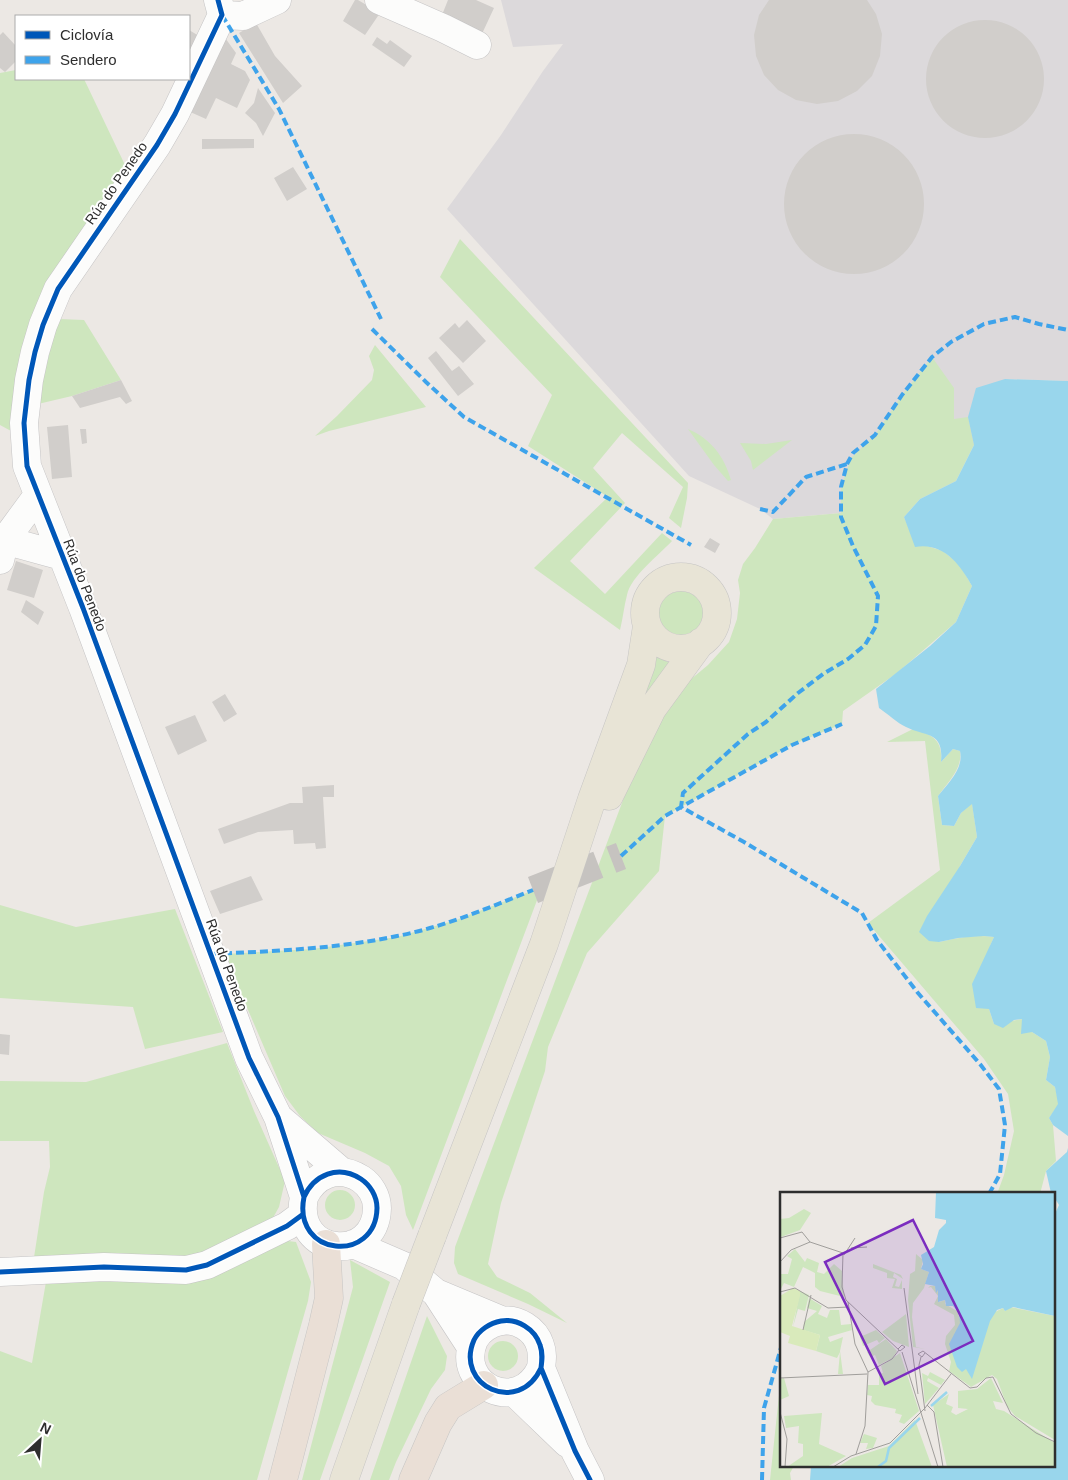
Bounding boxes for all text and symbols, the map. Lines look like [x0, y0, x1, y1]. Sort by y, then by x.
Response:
legend [15, 15, 190, 80]
text: Ciclovía [60, 26, 114, 43]
text: Sendero [60, 51, 117, 68]
street label: Rúa do Penedo [82, 138, 151, 227]
street label: Rúa do Penedo [60, 537, 110, 633]
street label: Rúa do Penedo [203, 917, 251, 1014]
inset map [780, 1192, 1056, 1468]
north arrow [15, 1415, 65, 1465]
text: N [38, 1419, 54, 1438]

